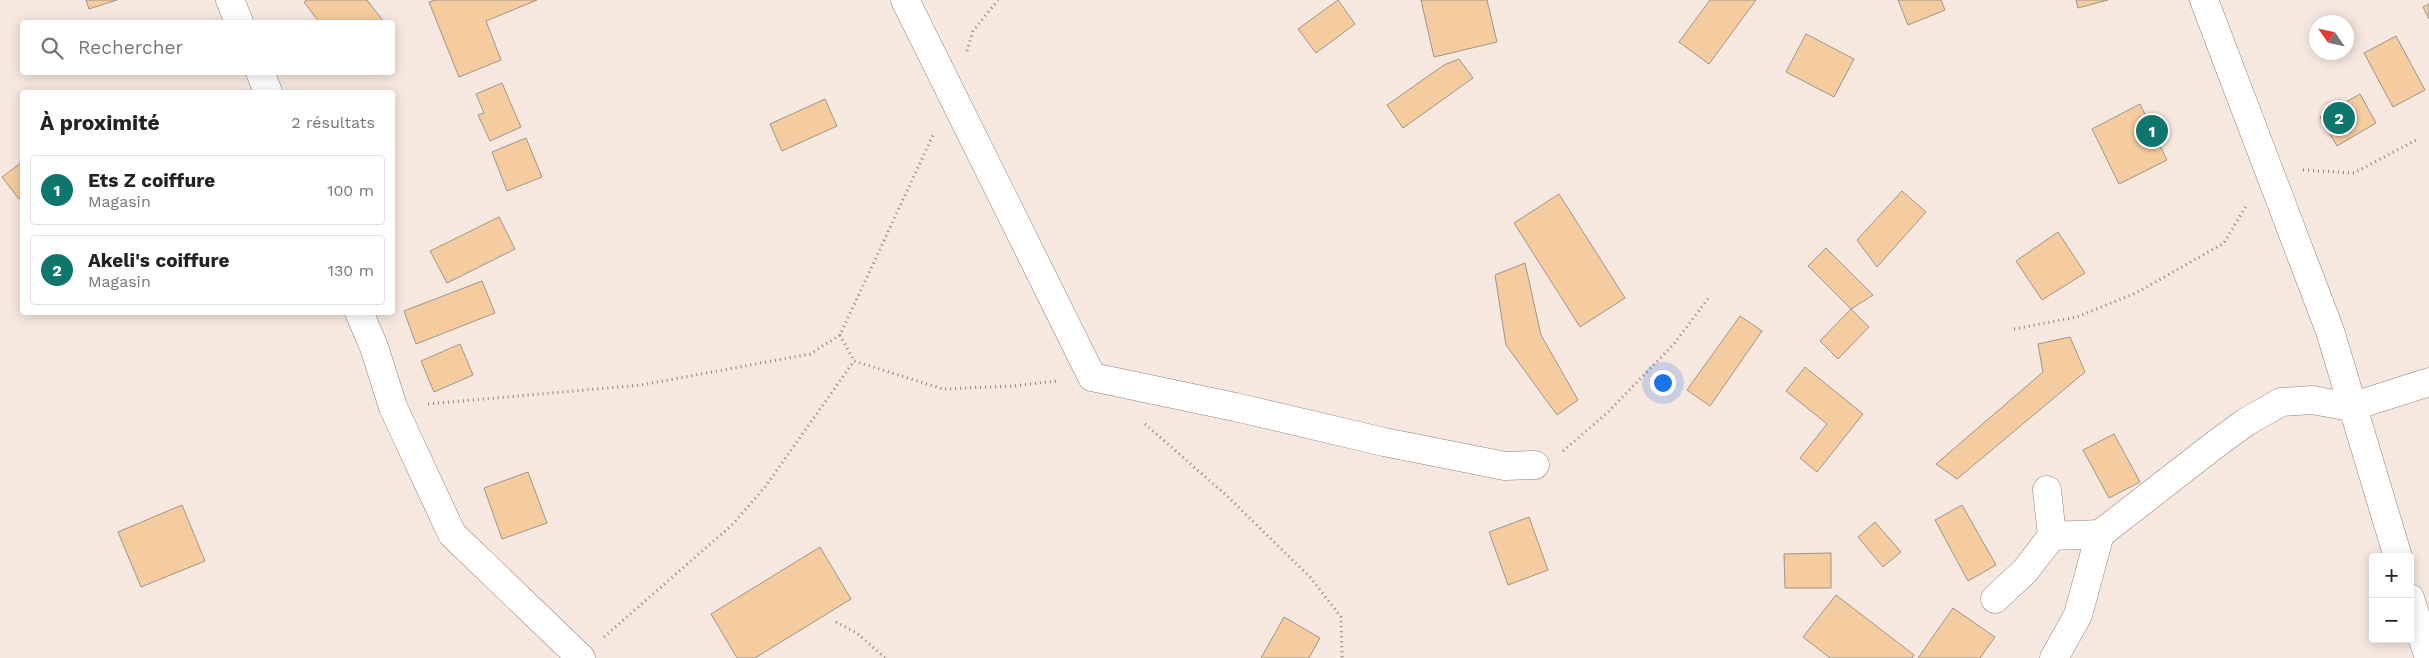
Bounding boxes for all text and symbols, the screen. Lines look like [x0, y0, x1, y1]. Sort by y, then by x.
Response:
north arrow [2309, 15, 2354, 60]
search box [20, 20, 395, 75]
icon: search [38, 34, 66, 62]
text: Rechercher [78, 36, 183, 59]
pin: 2 [2323, 99, 2355, 137]
text: À proximité [40, 110, 160, 135]
pin: 1 [2136, 112, 2168, 150]
text: 2 résultats [291, 113, 375, 132]
text: Ets Z coiffure [88, 169, 215, 192]
text: 1 [54, 181, 60, 200]
text: 100 m [327, 181, 374, 200]
text: Magasin [88, 192, 151, 211]
text: Akeli's coiffure [88, 249, 229, 272]
text: 2 [52, 261, 62, 280]
text: 130 m [328, 261, 374, 280]
text: Magasin [88, 272, 151, 291]
your location [1650, 370, 1676, 396]
map controls [2369, 553, 2414, 643]
button: + [2369, 553, 2414, 598]
button: − [2369, 598, 2414, 643]

